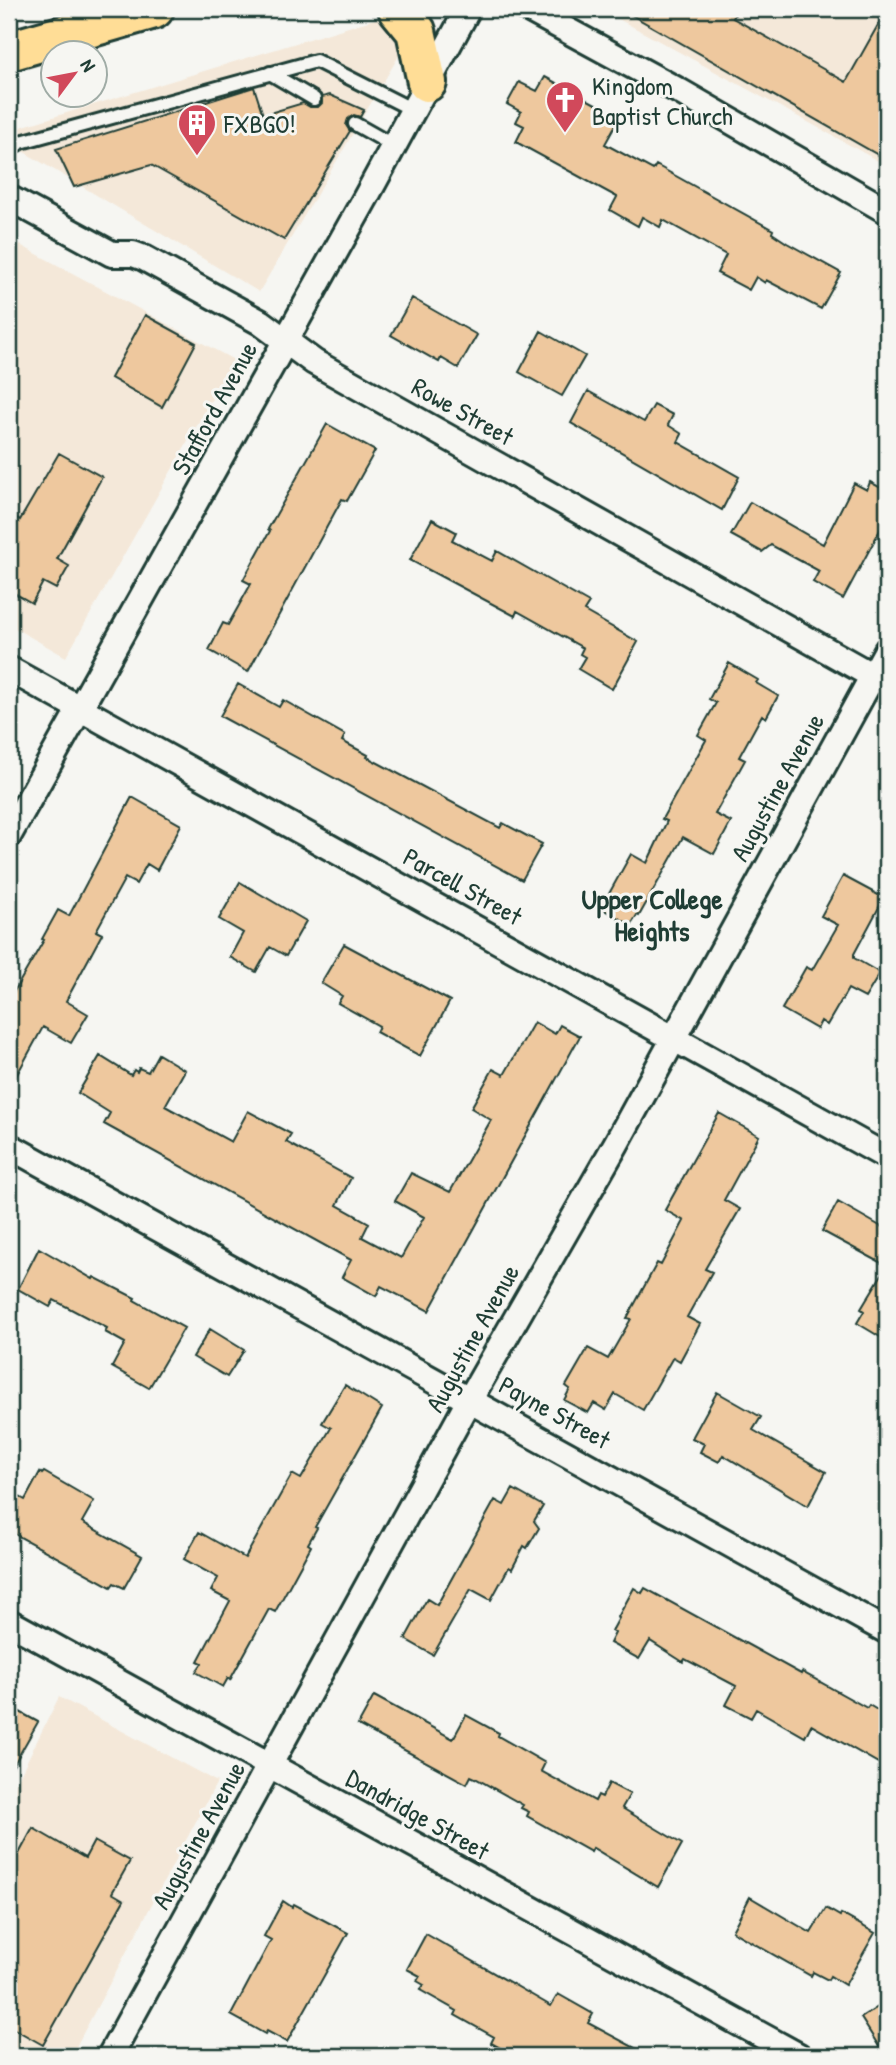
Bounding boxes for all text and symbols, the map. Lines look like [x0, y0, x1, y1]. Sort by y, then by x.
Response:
north arrow [38, 38, 108, 108]
text: N [75, 54, 102, 76]
place label: Kingdom Baptist Church [592, 68, 733, 133]
church icon: Kingdom Baptist Church [544, 79, 586, 134]
building icon: FXBGO! [176, 102, 218, 157]
place label: FXBGO! [223, 106, 296, 141]
street label: Stafford Avenue [163, 335, 265, 481]
street label: Rowe Street [406, 369, 521, 454]
street label: Augustine Avenue [722, 707, 832, 867]
street label: Parcell Street [397, 839, 530, 934]
district label: Upper College Heights [581, 880, 723, 951]
street label: Augustine Avenue [417, 1258, 527, 1418]
street label: Payne Street [493, 1367, 618, 1457]
street label: Augustine Avenue [143, 1755, 253, 1915]
street label: Dandridge Street [340, 1760, 497, 1868]

